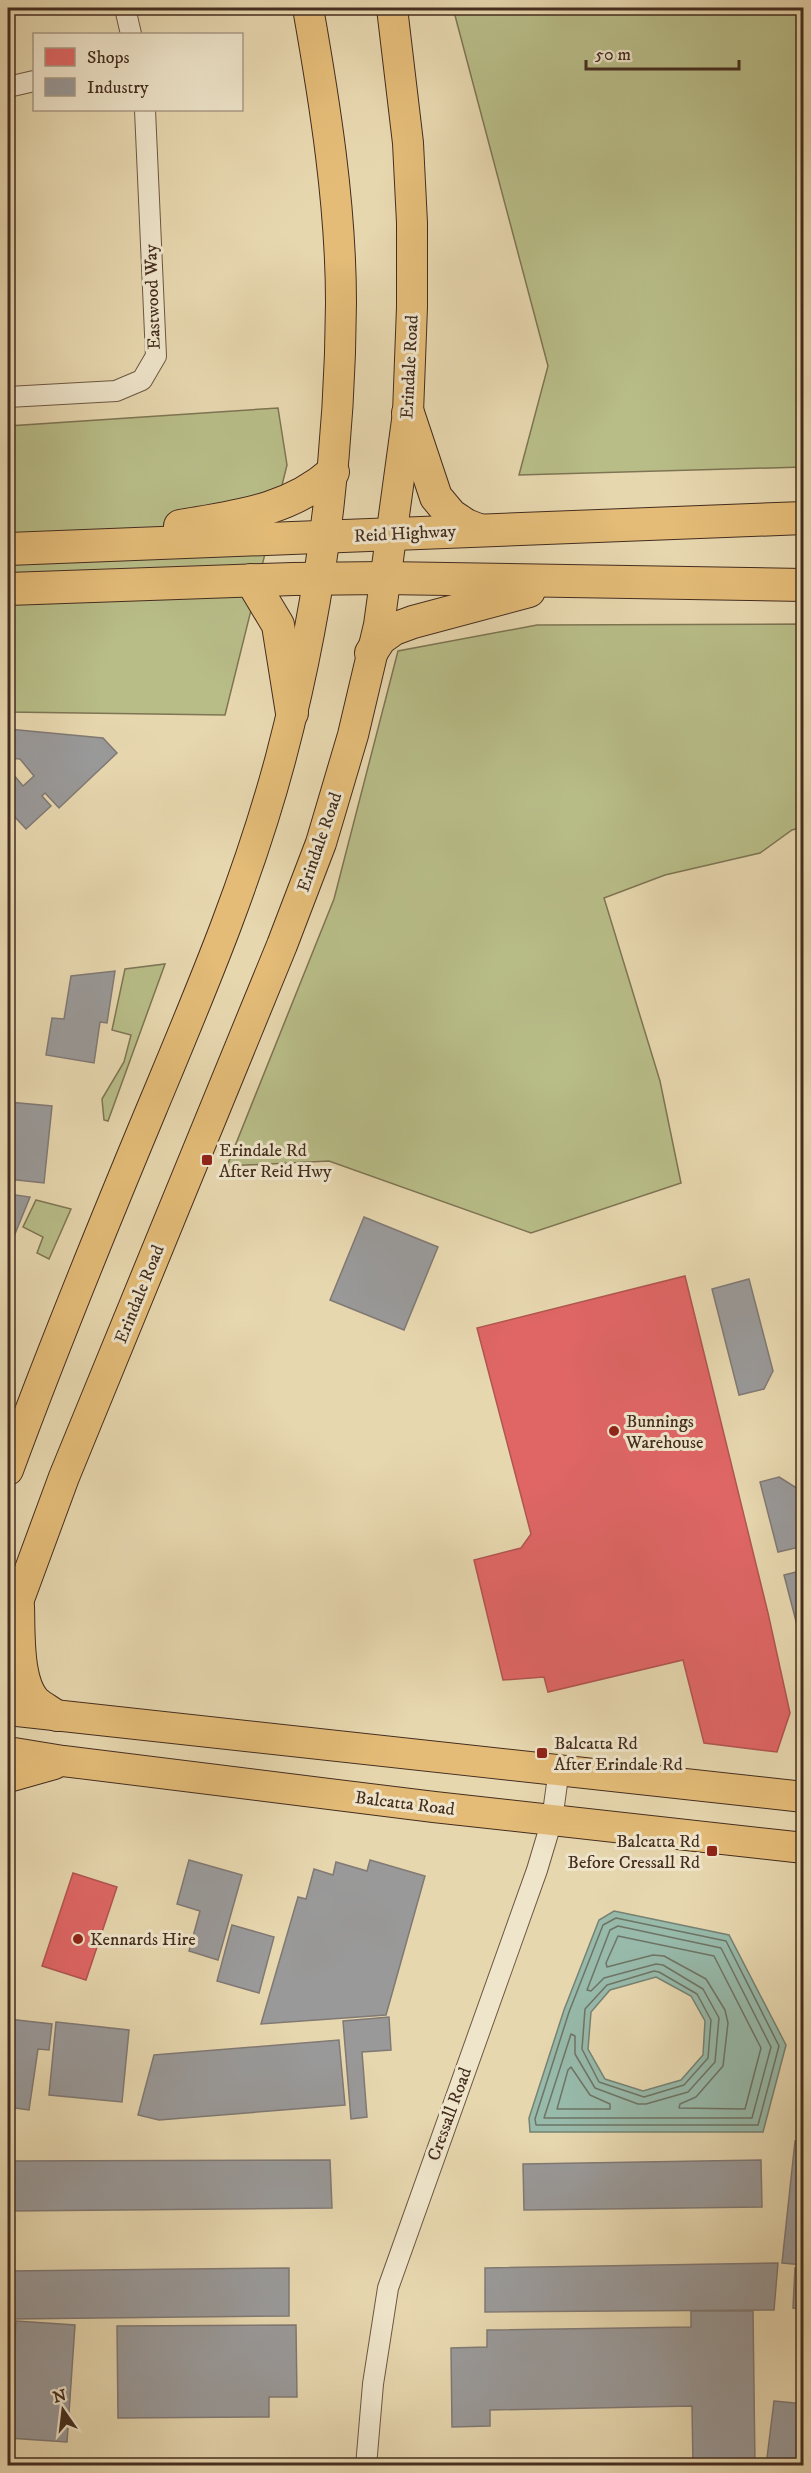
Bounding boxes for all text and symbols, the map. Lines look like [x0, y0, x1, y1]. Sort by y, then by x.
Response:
legend [33, 33, 243, 111]
scale bar [586, 33, 739, 71]
text: 50 m [595, 44, 631, 66]
text: Shops [87, 47, 130, 69]
text: Industry [87, 77, 149, 99]
street label: Eastwood Way [140, 243, 166, 350]
street label: Erindale Road [396, 315, 424, 420]
street label: Reid Highway [353, 520, 457, 548]
street label: Erindale Road [293, 790, 347, 895]
place label: Erindale Rd After Reid Hwy [219, 1140, 332, 1183]
marker: Erindale Rd After Reid Hwy [200, 1153, 214, 1167]
street label: Erindale Road [110, 1242, 170, 1347]
place label: Bunnings Warehouse [625, 1411, 704, 1454]
marker: Bunnings Warehouse [607, 1424, 621, 1438]
place label: Balcatta Rd After Erindale Rd [554, 1733, 683, 1776]
marker: Balcatta Rd After Erindale Rd [535, 1746, 549, 1760]
street label: Balcatta Road [354, 1787, 456, 1821]
place label: Balcatta Rd Before Cressall Rd [567, 1831, 700, 1874]
marker: Balcatta Rd Before Cressall Rd [705, 1844, 719, 1858]
place label: Kennards Hire [90, 1929, 196, 1951]
marker: Kennards Hire [71, 1932, 85, 1946]
street label: Cressall Road [423, 2065, 477, 2164]
north arrow [33, 2380, 93, 2440]
text: N [51, 2385, 68, 2408]

